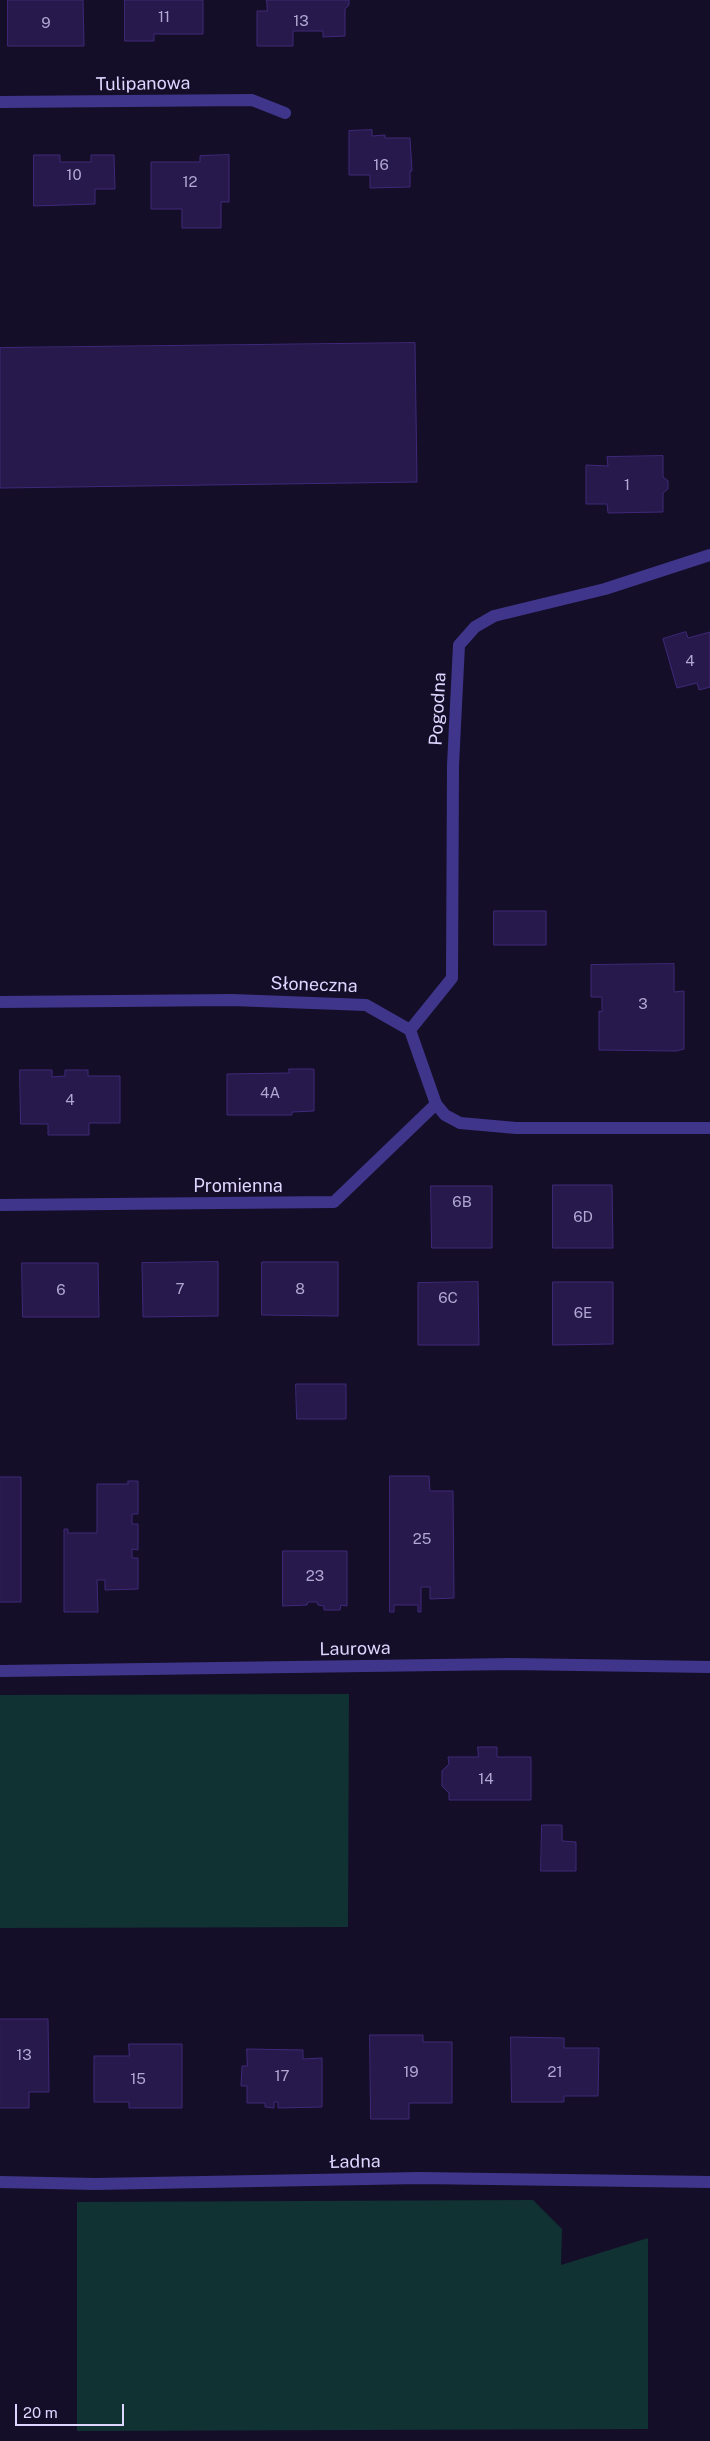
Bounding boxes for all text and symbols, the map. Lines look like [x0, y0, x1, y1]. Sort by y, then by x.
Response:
house number: 11 [158, 8, 170, 26]
house number: 13 [293, 12, 309, 30]
house number: 9 [41, 14, 51, 32]
street label: Tulipanowa [95, 72, 191, 96]
house number: 16 [373, 156, 389, 174]
house number: 10 [66, 166, 82, 184]
house number: 12 [182, 173, 198, 191]
house number: 1 [624, 476, 630, 494]
house number: 4 [685, 652, 695, 670]
street label: Pogodna [425, 672, 451, 746]
street label: Słoneczna [270, 973, 358, 997]
house number: 3 [638, 995, 648, 1013]
house number: 4A [260, 1084, 280, 1102]
house number: 4 [65, 1091, 75, 1109]
street label: Promienna [193, 1175, 283, 1197]
house number: 6B [452, 1193, 472, 1211]
house number: 6D [573, 1208, 593, 1226]
house number: 7 [175, 1280, 185, 1298]
house number: 8 [295, 1280, 305, 1298]
house number: 6 [56, 1281, 66, 1299]
house number: 6C [438, 1289, 458, 1307]
house number: 6E [574, 1304, 592, 1322]
house number: 25 [413, 1530, 431, 1548]
house number: 23 [306, 1567, 324, 1585]
street label: Laurowa [319, 1638, 391, 1660]
house number: 14 [478, 1770, 494, 1788]
house number: 13 [16, 2046, 32, 2064]
house number: 19 [403, 2063, 419, 2081]
house number: 21 [547, 2063, 563, 2081]
house number: 17 [274, 2067, 290, 2085]
house number: 15 [130, 2070, 146, 2088]
street label: Ładna [329, 2151, 381, 2173]
scale bar [18, 2394, 126, 2426]
text: 20 m [23, 2404, 58, 2421]

